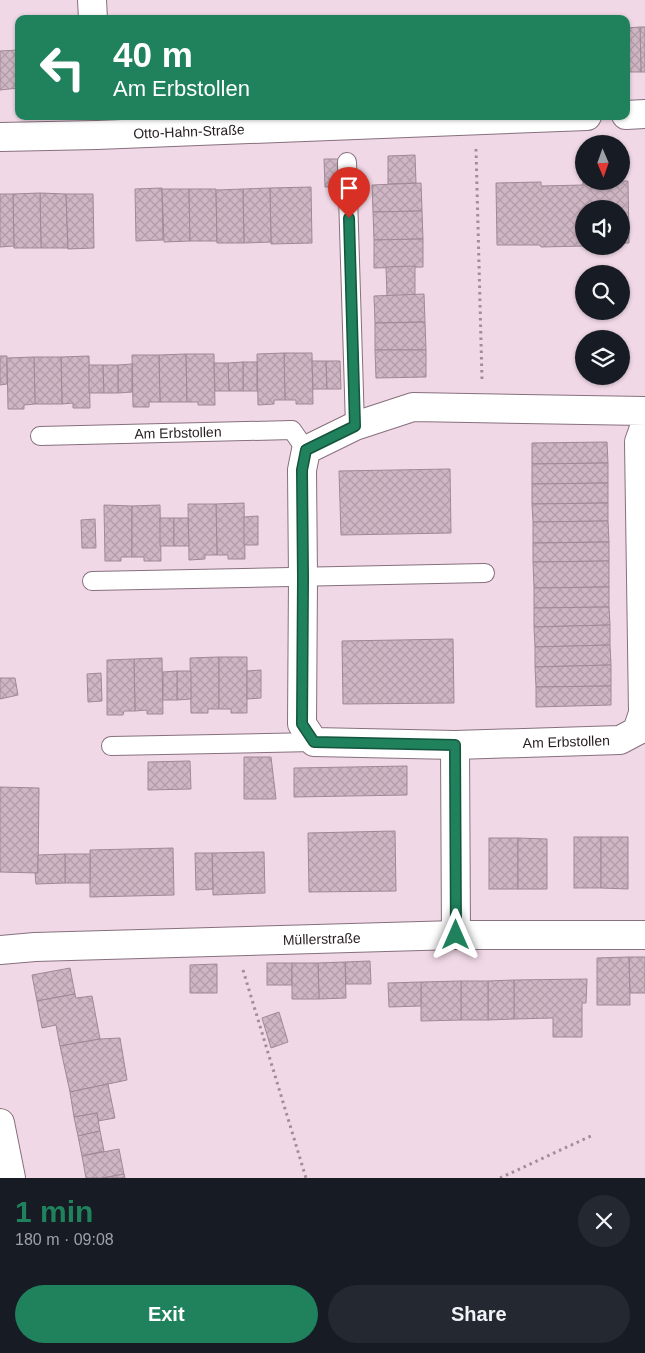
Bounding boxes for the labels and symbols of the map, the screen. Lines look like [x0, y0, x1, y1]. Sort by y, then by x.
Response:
street label: Otto-Hahn-Straße [133, 121, 245, 142]
north arrow [575, 135, 630, 190]
pin [328, 167, 370, 218]
street label: Am Erbstollen [134, 424, 222, 442]
street label: Am Erbstollen [522, 732, 610, 751]
position arrow [429, 908, 481, 960]
street label: Müllerstraße [283, 930, 361, 948]

